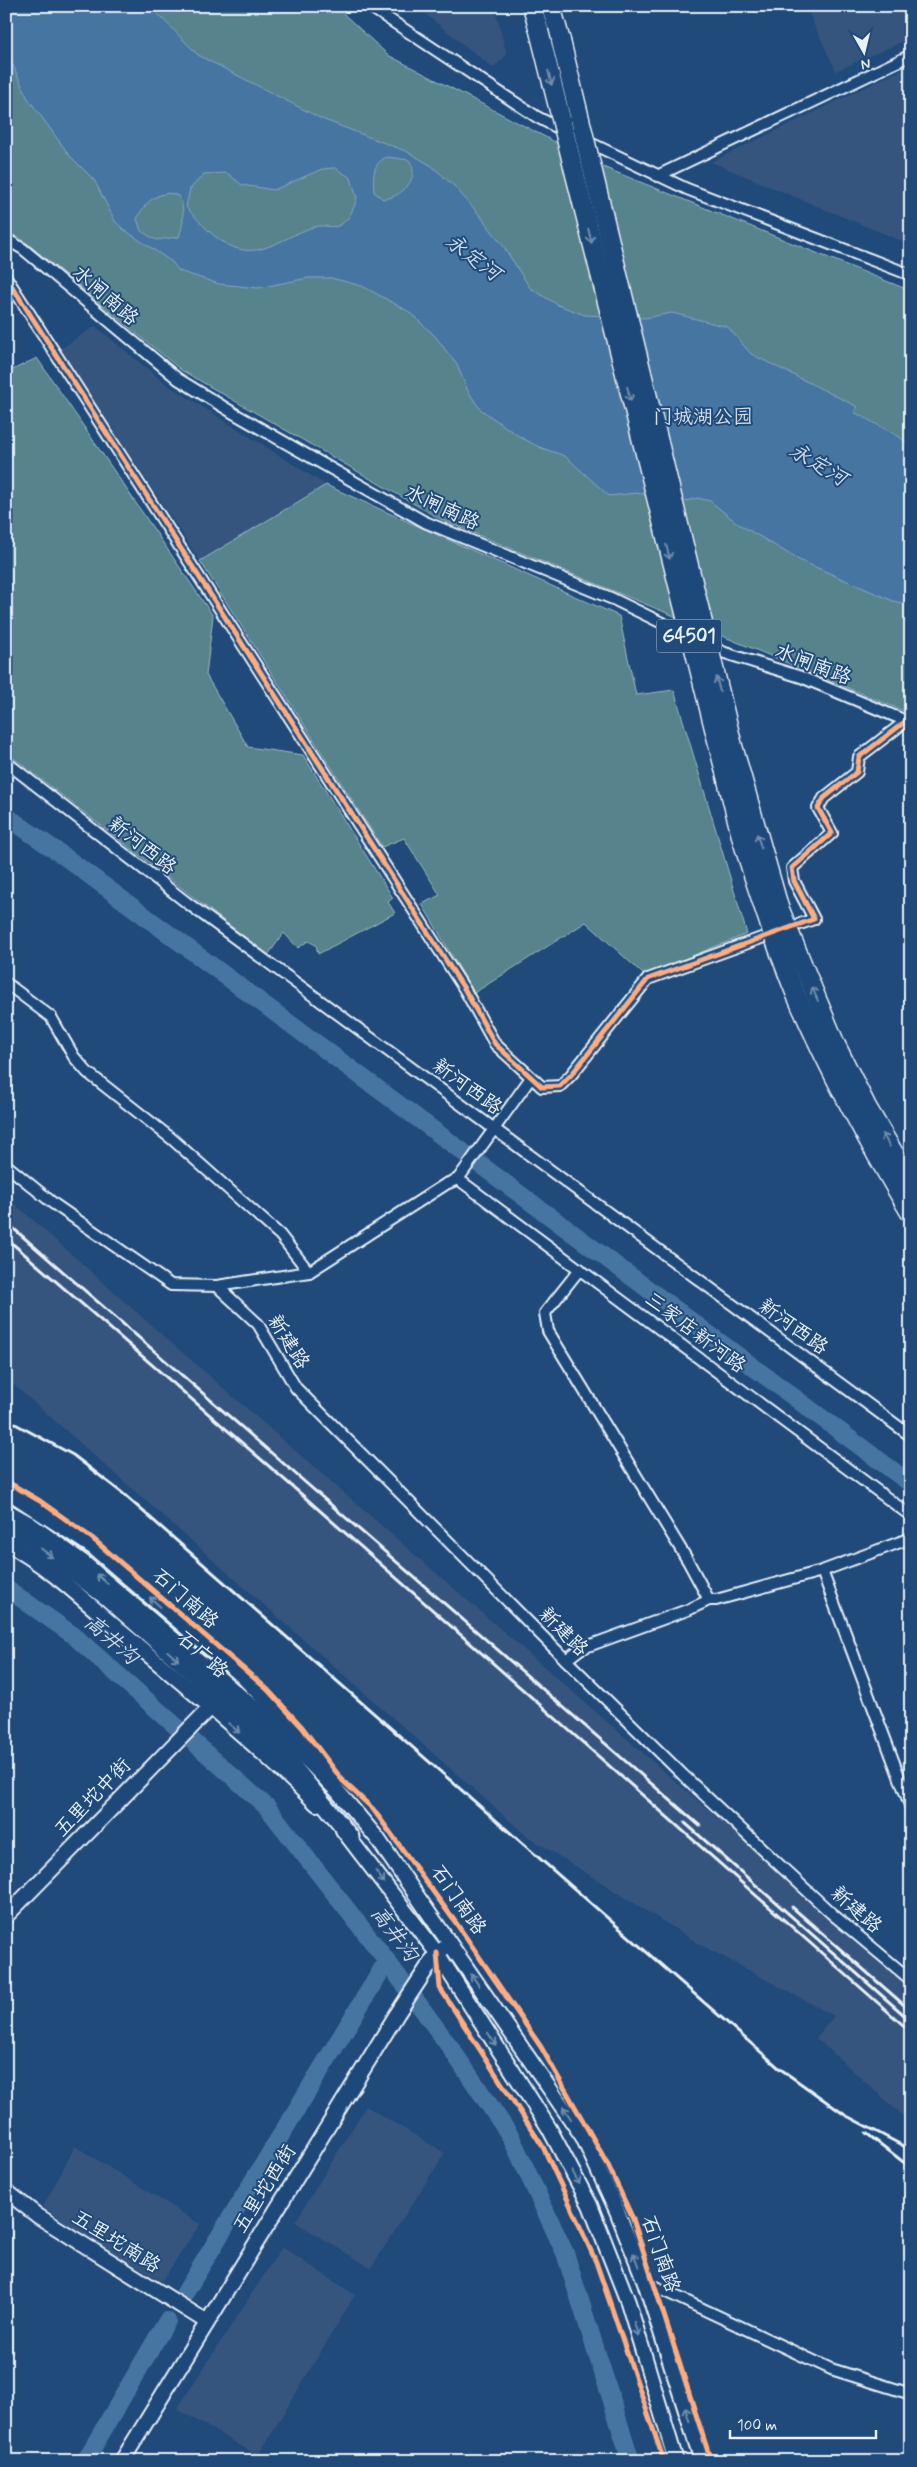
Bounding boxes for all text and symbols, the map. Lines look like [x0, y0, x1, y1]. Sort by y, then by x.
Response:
north arrow [840, 28, 890, 78]
text: N [860, 54, 872, 73]
one-way arrow [546, 70, 556, 86]
water label: 永定河 [439, 228, 509, 290]
one-way arrow [586, 228, 595, 244]
street label: 水闸南路 [66, 260, 145, 333]
one-way arrow [625, 385, 634, 401]
park label: 门城湖公园 [653, 404, 753, 431]
water label: 永定河 [784, 437, 855, 495]
street label: 水闸南路 [400, 479, 485, 538]
one-way arrow [664, 543, 673, 559]
road number: G4501 [656, 620, 722, 652]
street label: 水闸南路 [771, 638, 856, 692]
one-way arrow [713, 677, 722, 693]
street label: 新河西路 [102, 811, 183, 882]
one-way arrow [753, 834, 763, 850]
one-way arrow [809, 987, 819, 1002]
street label: 新河西路 [427, 1053, 508, 1122]
one-way arrow [880, 1133, 890, 1147]
street label: 三家店新河路 [639, 1286, 752, 1380]
street label: 新河西路 [753, 1293, 834, 1362]
street label: 新建路 [261, 1309, 316, 1375]
one-way arrow [40, 1548, 54, 1558]
street label: 石门南路 [146, 1563, 225, 1636]
one-way arrow [96, 1574, 109, 1585]
one-way arrow [148, 1596, 161, 1608]
street label: 新建路 [532, 1601, 594, 1663]
water label: 高井沟 [78, 1609, 145, 1673]
street label: 石广路 [171, 1625, 234, 1686]
one-way arrow [166, 1650, 179, 1661]
one-way arrow [227, 1723, 240, 1734]
street label: 五里坨中街 [49, 1753, 137, 1843]
street label: 石门南路 [424, 1859, 493, 1941]
one-way arrow [375, 1870, 385, 1884]
street label: 新建路 [825, 1880, 888, 1941]
water label: 高井沟 [364, 1900, 425, 1969]
one-way arrow [470, 1973, 480, 1987]
one-way arrow [487, 2032, 497, 2046]
one-way arrow [562, 2107, 572, 2121]
street label: 五里坨西街 [227, 2139, 303, 2239]
one-way arrow [571, 2171, 581, 2186]
street label: 五里坨南路 [66, 2204, 166, 2280]
street label: 石门南路 [634, 2212, 686, 2297]
one-way arrow [631, 2253, 640, 2268]
one-way arrow [632, 2321, 642, 2337]
one-way arrow [682, 2407, 692, 2423]
scale bar [730, 2407, 876, 2439]
text: 100 m [737, 2416, 777, 2436]

